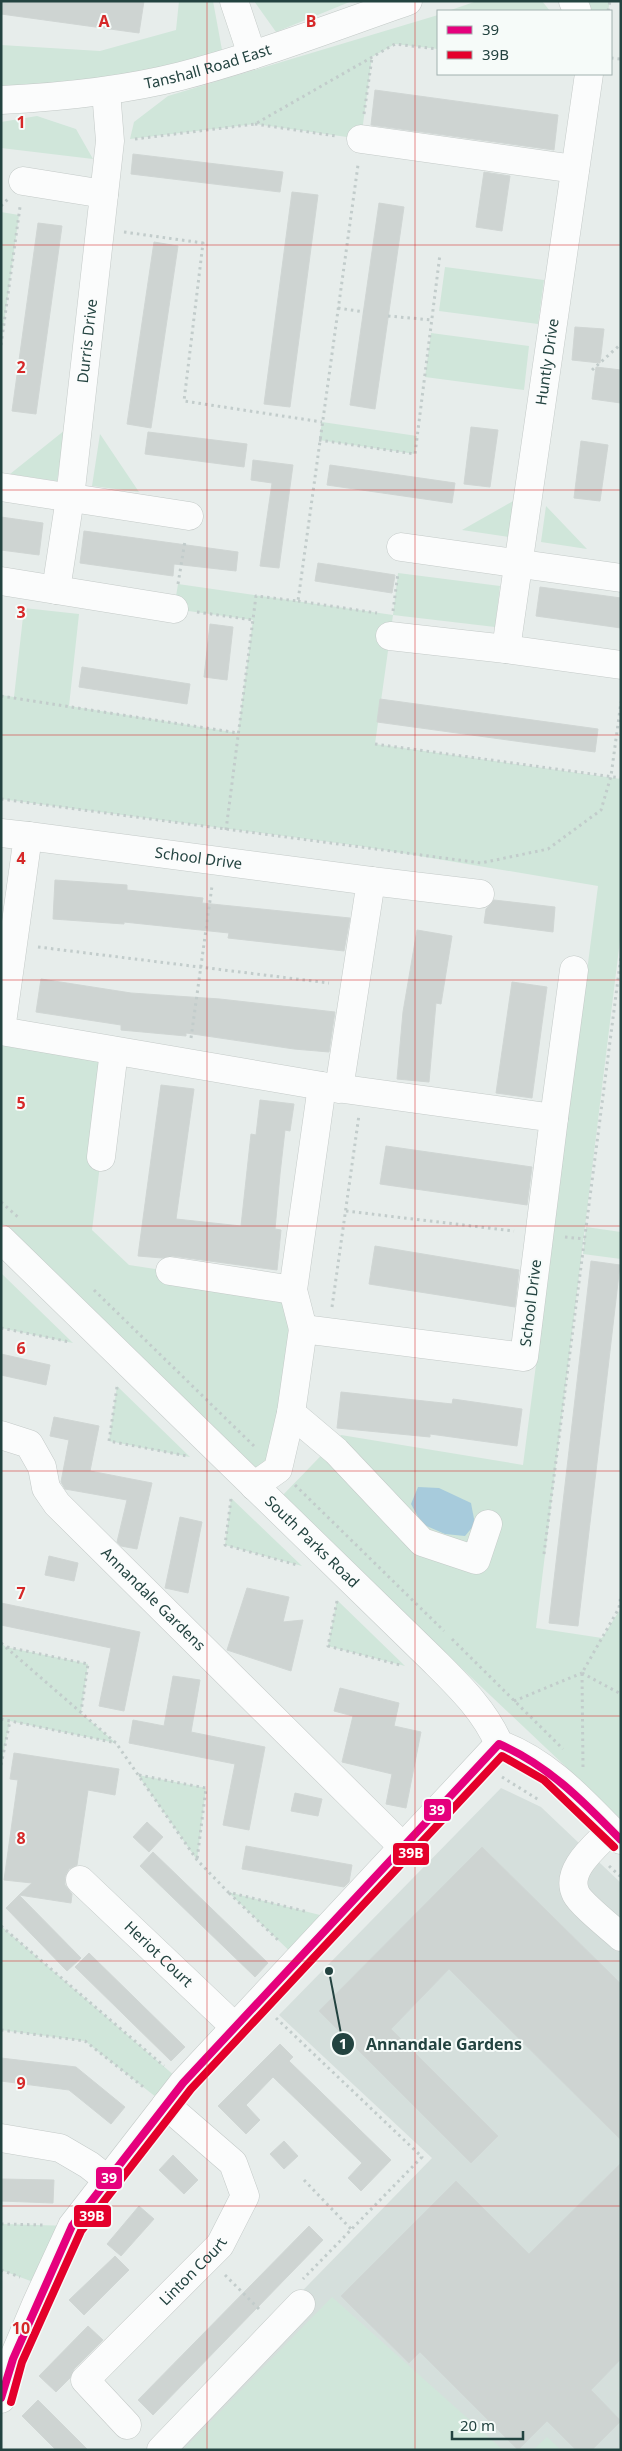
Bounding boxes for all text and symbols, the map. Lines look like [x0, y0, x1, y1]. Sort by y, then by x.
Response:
text: A [98, 10, 110, 32]
text: B [306, 10, 316, 32]
legend [437, 10, 612, 75]
text: 39 [482, 19, 499, 39]
street label: Tanshall Road East [142, 39, 274, 93]
text: 39B [482, 44, 509, 64]
text: 1 [16, 111, 26, 133]
street label: Durris Drive [72, 298, 101, 384]
street label: Huntly Drive [530, 317, 563, 407]
text: 2 [16, 356, 26, 378]
text: 3 [16, 601, 26, 623]
street label: School Drive [154, 842, 243, 873]
text: 4 [16, 847, 26, 869]
text: 5 [16, 1092, 26, 1114]
street label: School Drive [515, 1258, 545, 1348]
text: 6 [16, 1337, 26, 1359]
street label: South Parks Road [261, 1491, 364, 1592]
street label: Annandale Gardens [97, 1542, 210, 1655]
text: 7 [16, 1582, 26, 1604]
line badge: 39 [423, 1798, 452, 1822]
text: 39 [429, 1800, 445, 1819]
text: 8 [16, 1827, 26, 1849]
line badge: 39B [392, 1842, 430, 1866]
text: 39B [398, 1843, 424, 1862]
street label: Heriot Court [120, 1916, 198, 1991]
callout: Annandale Gardens [331, 2029, 532, 2060]
text: 1 [339, 2033, 347, 2053]
text: Annandale Gardens [366, 2033, 522, 2055]
text: 9 [16, 2072, 26, 2094]
line badge: 39 [95, 2166, 123, 2190]
text: 39 [101, 2168, 117, 2187]
line badge: 39B [73, 2204, 112, 2228]
text: 39B [79, 2206, 105, 2225]
street label: Linton Court [155, 2234, 231, 2309]
text: 10 [12, 2317, 30, 2339]
scale bar [452, 2408, 523, 2440]
text: 20 m [460, 2415, 495, 2435]

